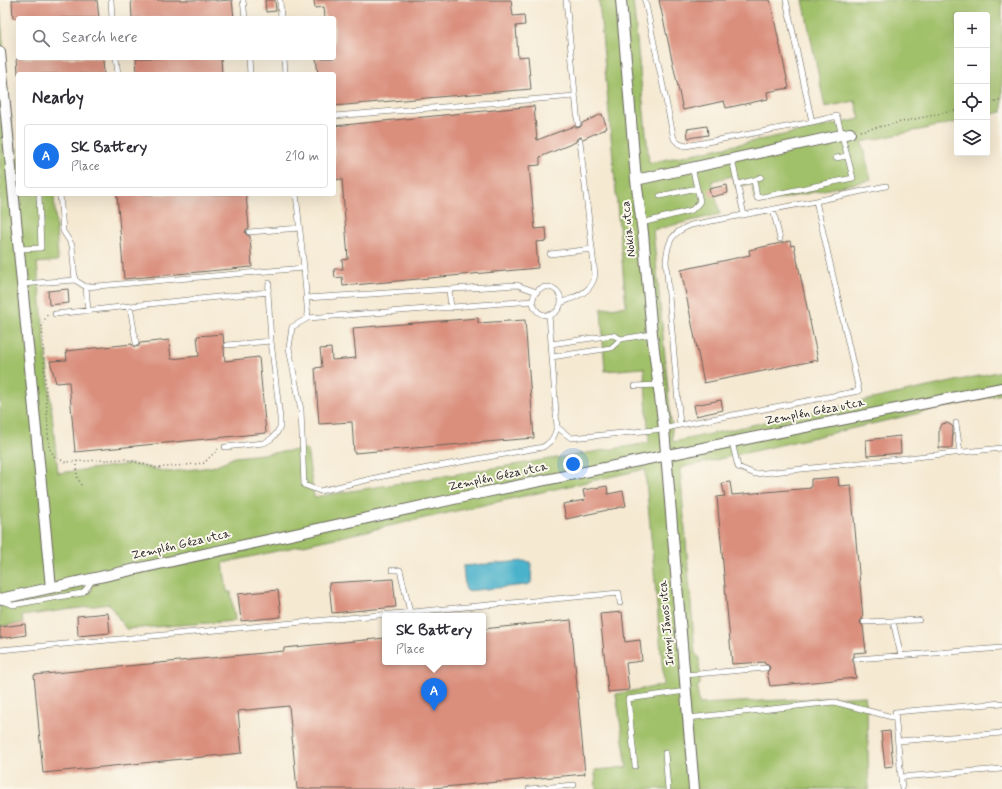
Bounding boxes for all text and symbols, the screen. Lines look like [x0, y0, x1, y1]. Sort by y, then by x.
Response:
map controls [954, 12, 990, 156]
button: + [954, 12, 990, 48]
search box [16, 16, 336, 60]
icon: search [30, 27, 52, 49]
text: Search here [62, 28, 138, 48]
button: − [954, 48, 990, 84]
button: locate [954, 84, 990, 120]
text: Nearby [32, 87, 84, 109]
button: layers [954, 120, 990, 156]
text: SK Battery [71, 138, 147, 158]
text: A [42, 148, 50, 165]
text: 210 m [285, 148, 319, 165]
text: Place [71, 158, 100, 175]
street label: Nokia utca [618, 200, 640, 258]
street label: Zemplén Géza utca [764, 394, 867, 429]
your location [563, 454, 583, 474]
street label: Zemplén Géza utca [447, 459, 550, 495]
street label: Zemplén Géza utca [130, 526, 233, 564]
street label: Irinyi János utca [655, 579, 679, 666]
popup [382, 613, 486, 665]
text: SK Battery [396, 621, 472, 641]
text: Place [396, 641, 425, 658]
pin: A [421, 678, 447, 711]

